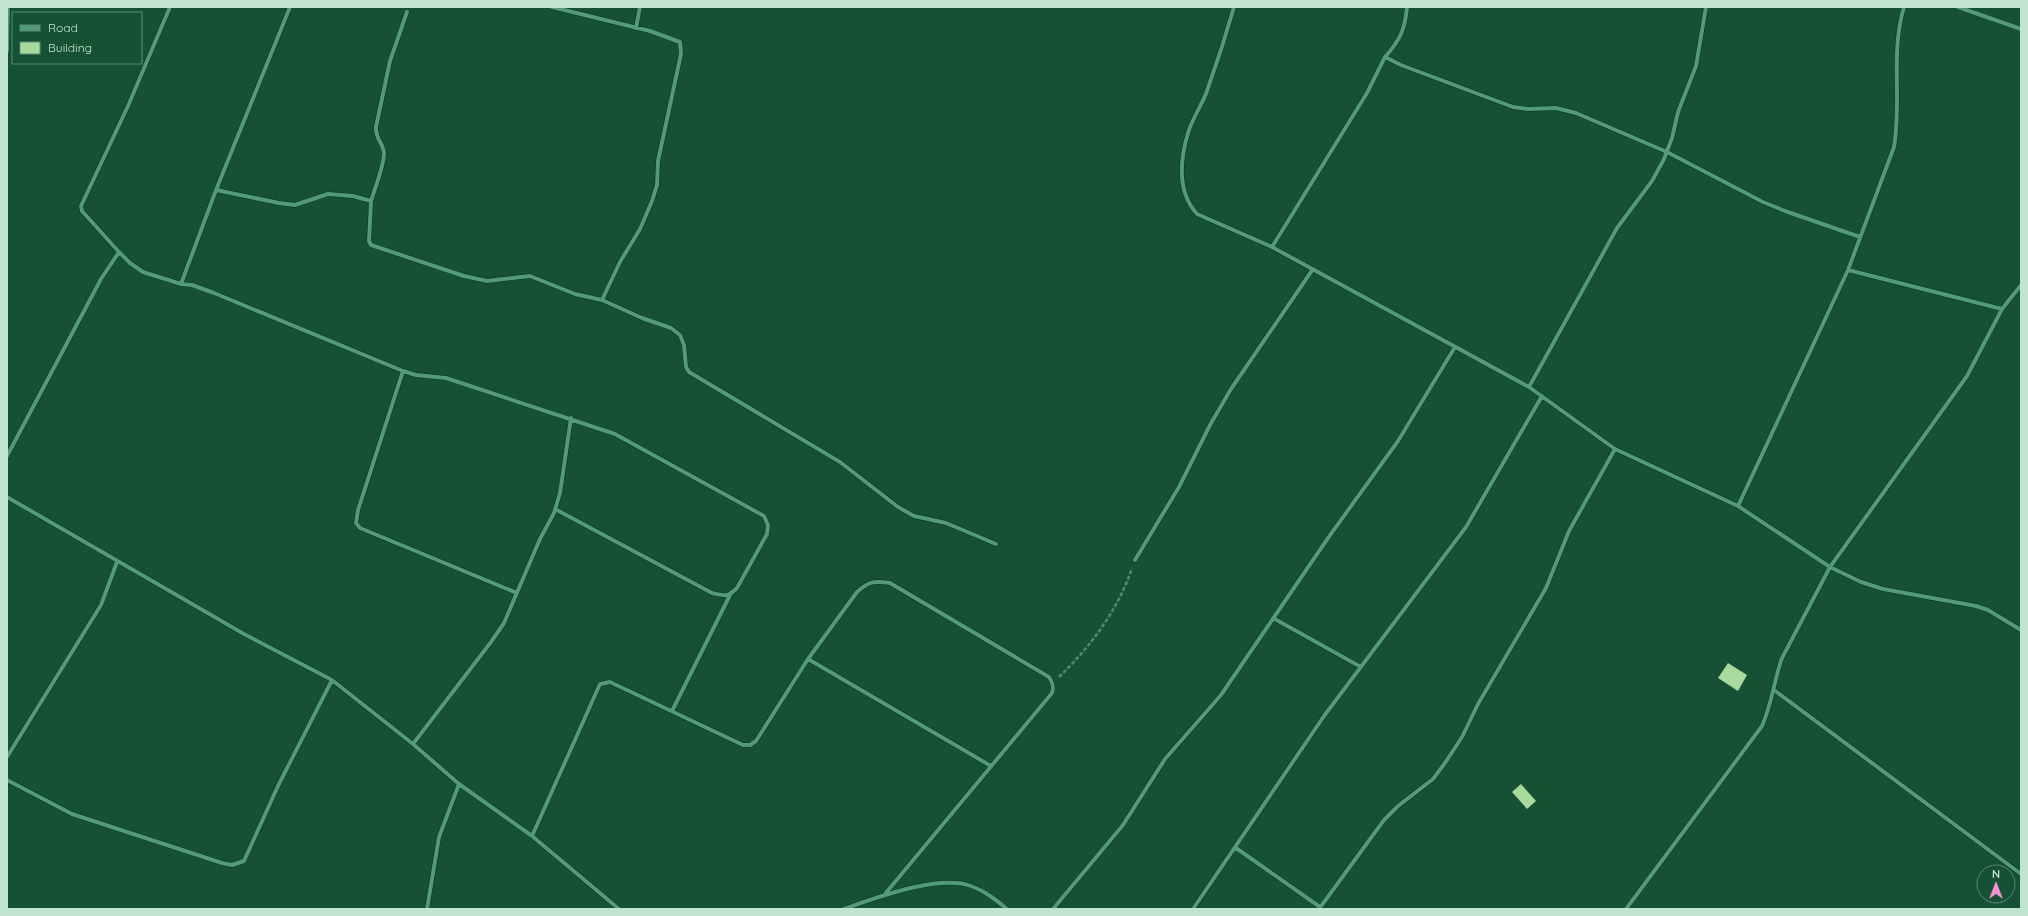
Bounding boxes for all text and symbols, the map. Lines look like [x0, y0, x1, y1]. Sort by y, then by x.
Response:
legend [12, 12, 142, 64]
text: Road [48, 20, 78, 35]
text: Building [48, 40, 92, 55]
north arrow [1976, 864, 2016, 904]
text: N [1992, 867, 2000, 881]

